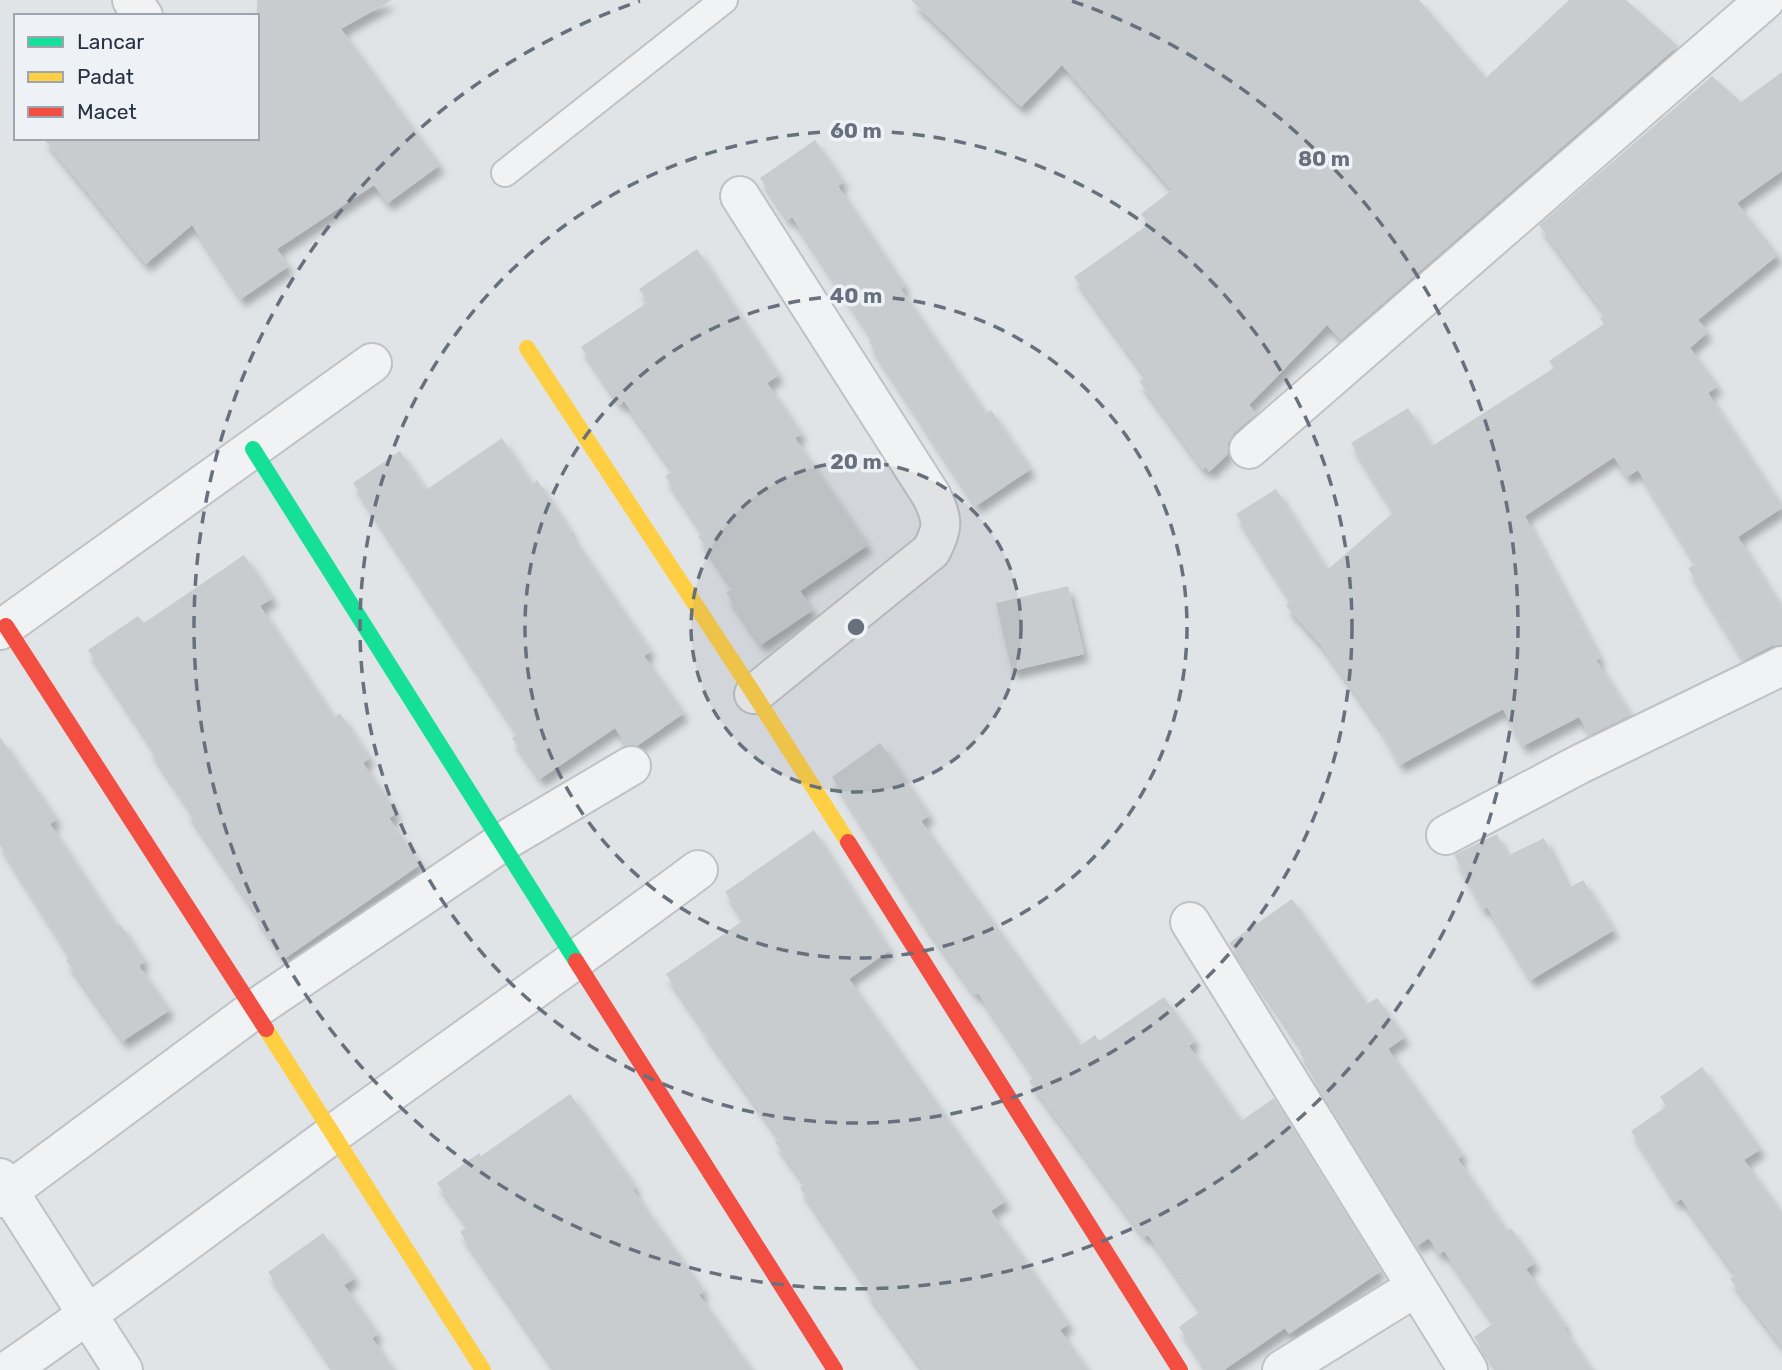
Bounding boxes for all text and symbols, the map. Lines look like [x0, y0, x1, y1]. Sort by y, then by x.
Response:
legend [14, 14, 259, 140]
text: Lancar [77, 29, 144, 54]
text: Padat [77, 64, 134, 89]
text: Macet [77, 99, 137, 124]
text: 60 m [830, 118, 882, 143]
text: 80 m [1298, 146, 1350, 171]
text: 40 m [830, 283, 882, 308]
text: 20 m [830, 449, 882, 474]
centre of rings [844, 615, 868, 639]

